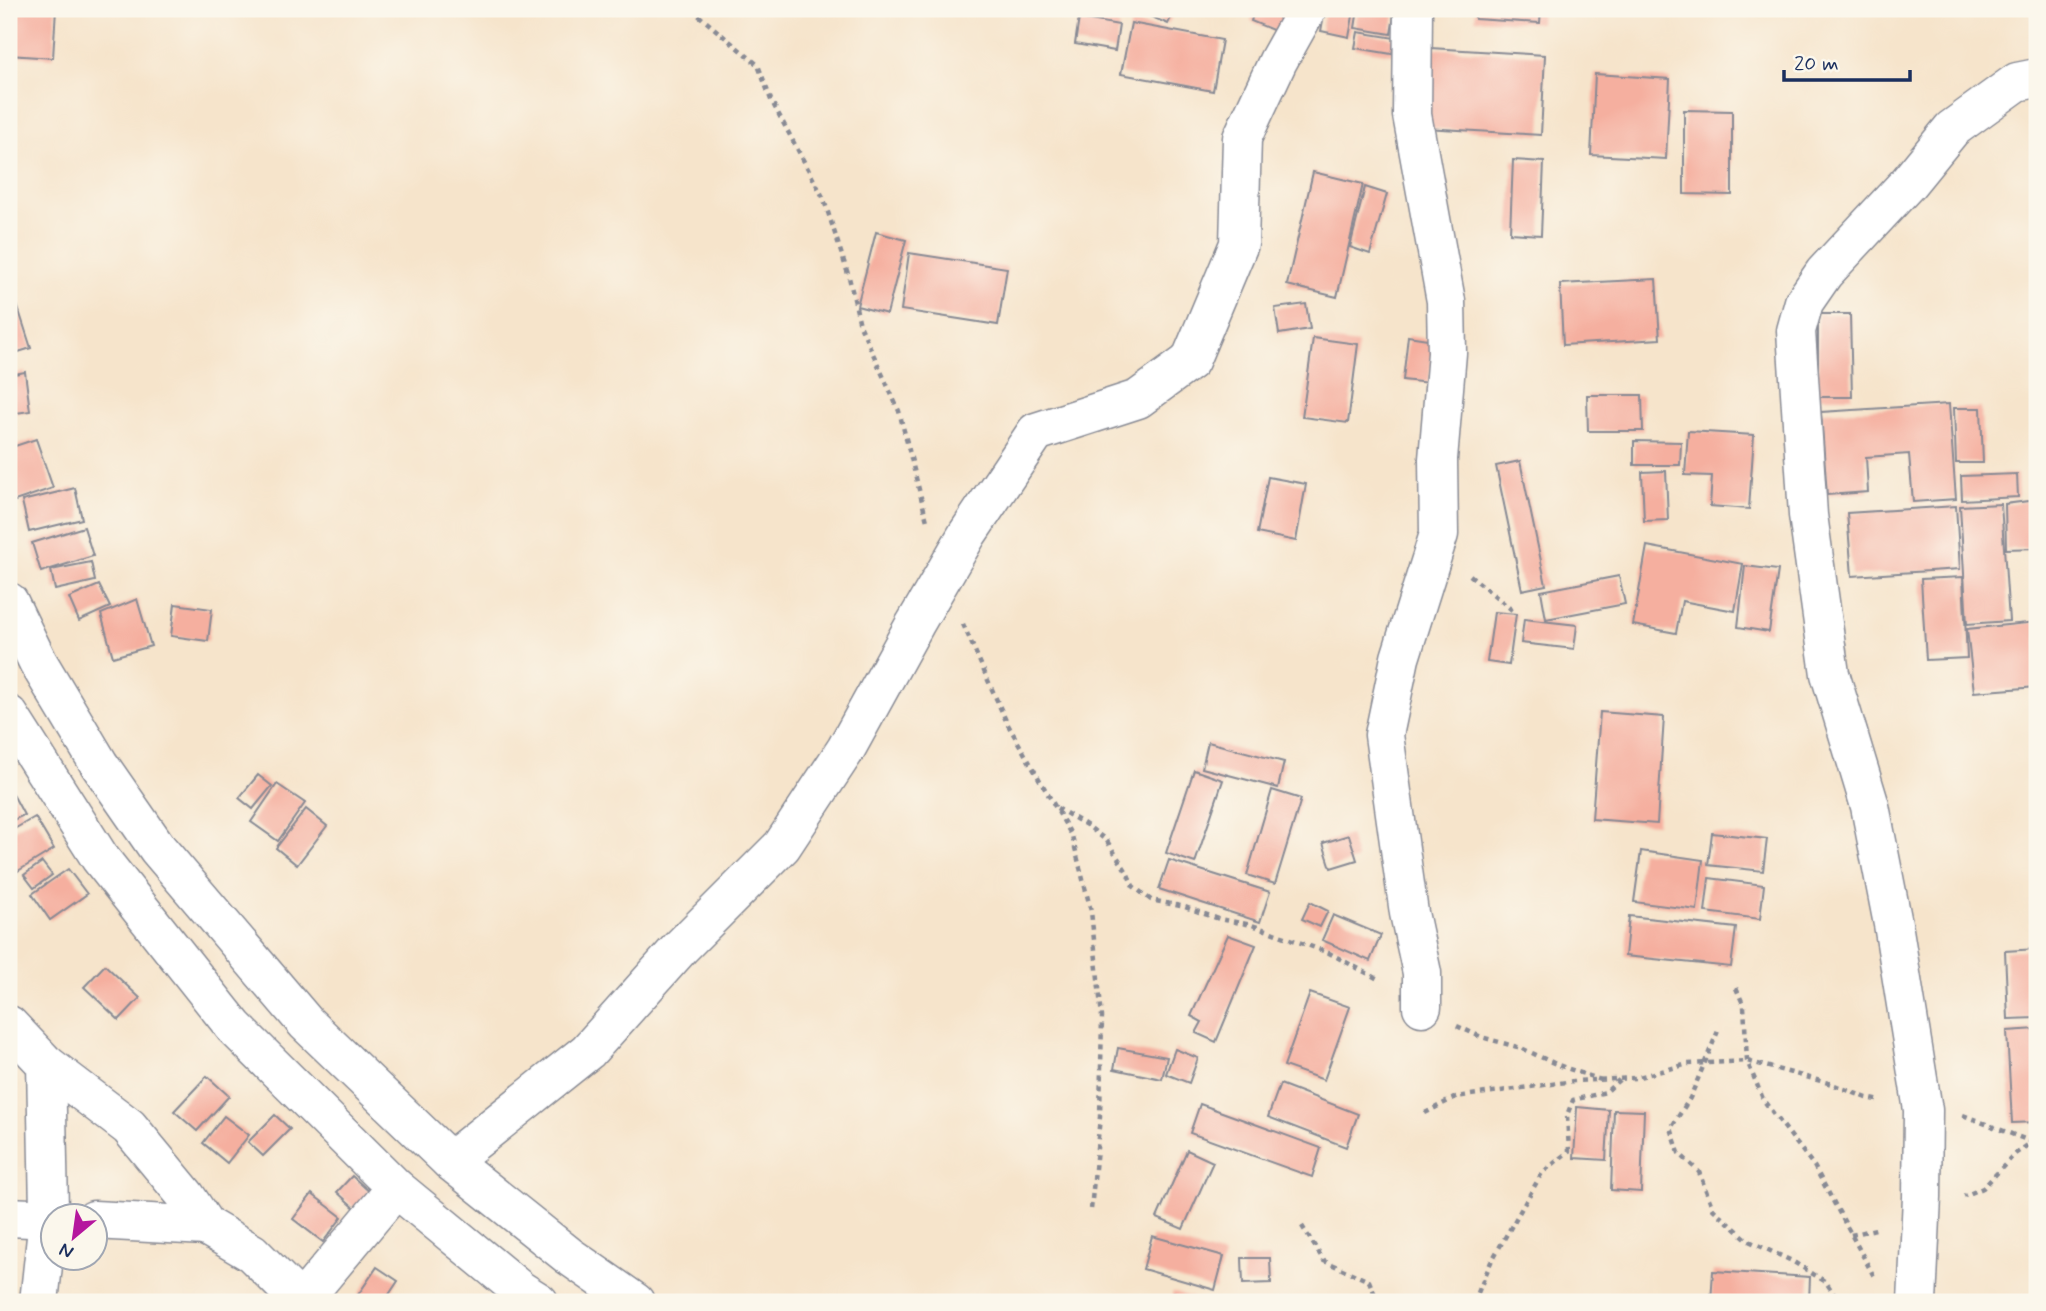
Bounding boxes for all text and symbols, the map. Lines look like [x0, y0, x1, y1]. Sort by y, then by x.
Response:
scale bar [1784, 38, 1910, 82]
text: 20 m [1794, 50, 1839, 78]
north arrow [38, 1202, 108, 1272]
text: N [55, 1237, 78, 1265]

